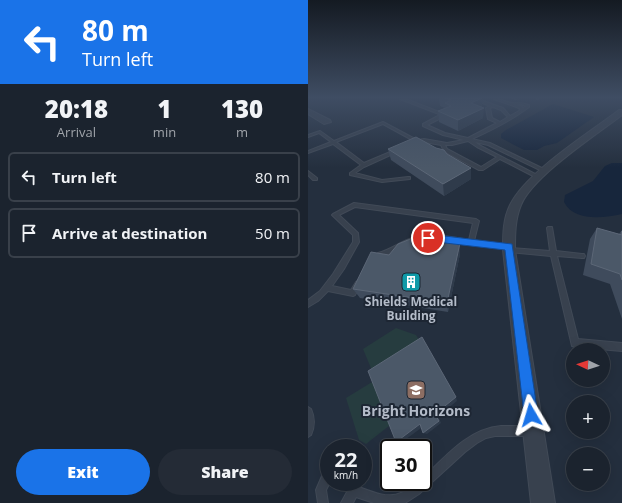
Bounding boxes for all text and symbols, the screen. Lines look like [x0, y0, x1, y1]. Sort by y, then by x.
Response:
text: 80 m [82, 11, 149, 49]
icon: left [16, 16, 68, 68]
text: Turn left [82, 47, 153, 71]
text: 20:18 [45, 92, 108, 125]
text: 1 [157, 92, 172, 125]
text: 130 [221, 92, 263, 125]
text: Arrival [57, 123, 96, 141]
text: min [153, 123, 176, 141]
text: m [236, 123, 248, 141]
icon: left [18, 166, 40, 188]
text: Turn left [52, 167, 117, 187]
text: 80 m [255, 167, 290, 187]
pin [411, 221, 445, 255]
icon: arrive [18, 222, 40, 244]
text: Arrive at destination [52, 223, 207, 243]
text: 50 m [255, 223, 290, 243]
icon: arrive [417, 227, 439, 249]
building icon: Shields Medical Building [400, 271, 422, 293]
place label: Shields Medical Building [365, 293, 457, 324]
north arrow [566, 343, 610, 387]
map controls [566, 343, 610, 491]
school or university icon: Bright Horizons [405, 379, 427, 401]
position arrow [510, 394, 552, 436]
button: + [566, 395, 610, 439]
place label: Bright Horizons [362, 401, 470, 420]
speed limit sign: 30 [380, 439, 432, 491]
text: 22 [335, 446, 357, 473]
button: − [566, 447, 610, 491]
button: Exit [16, 449, 150, 495]
button: Share [158, 449, 292, 495]
text: km/h [334, 468, 358, 482]

